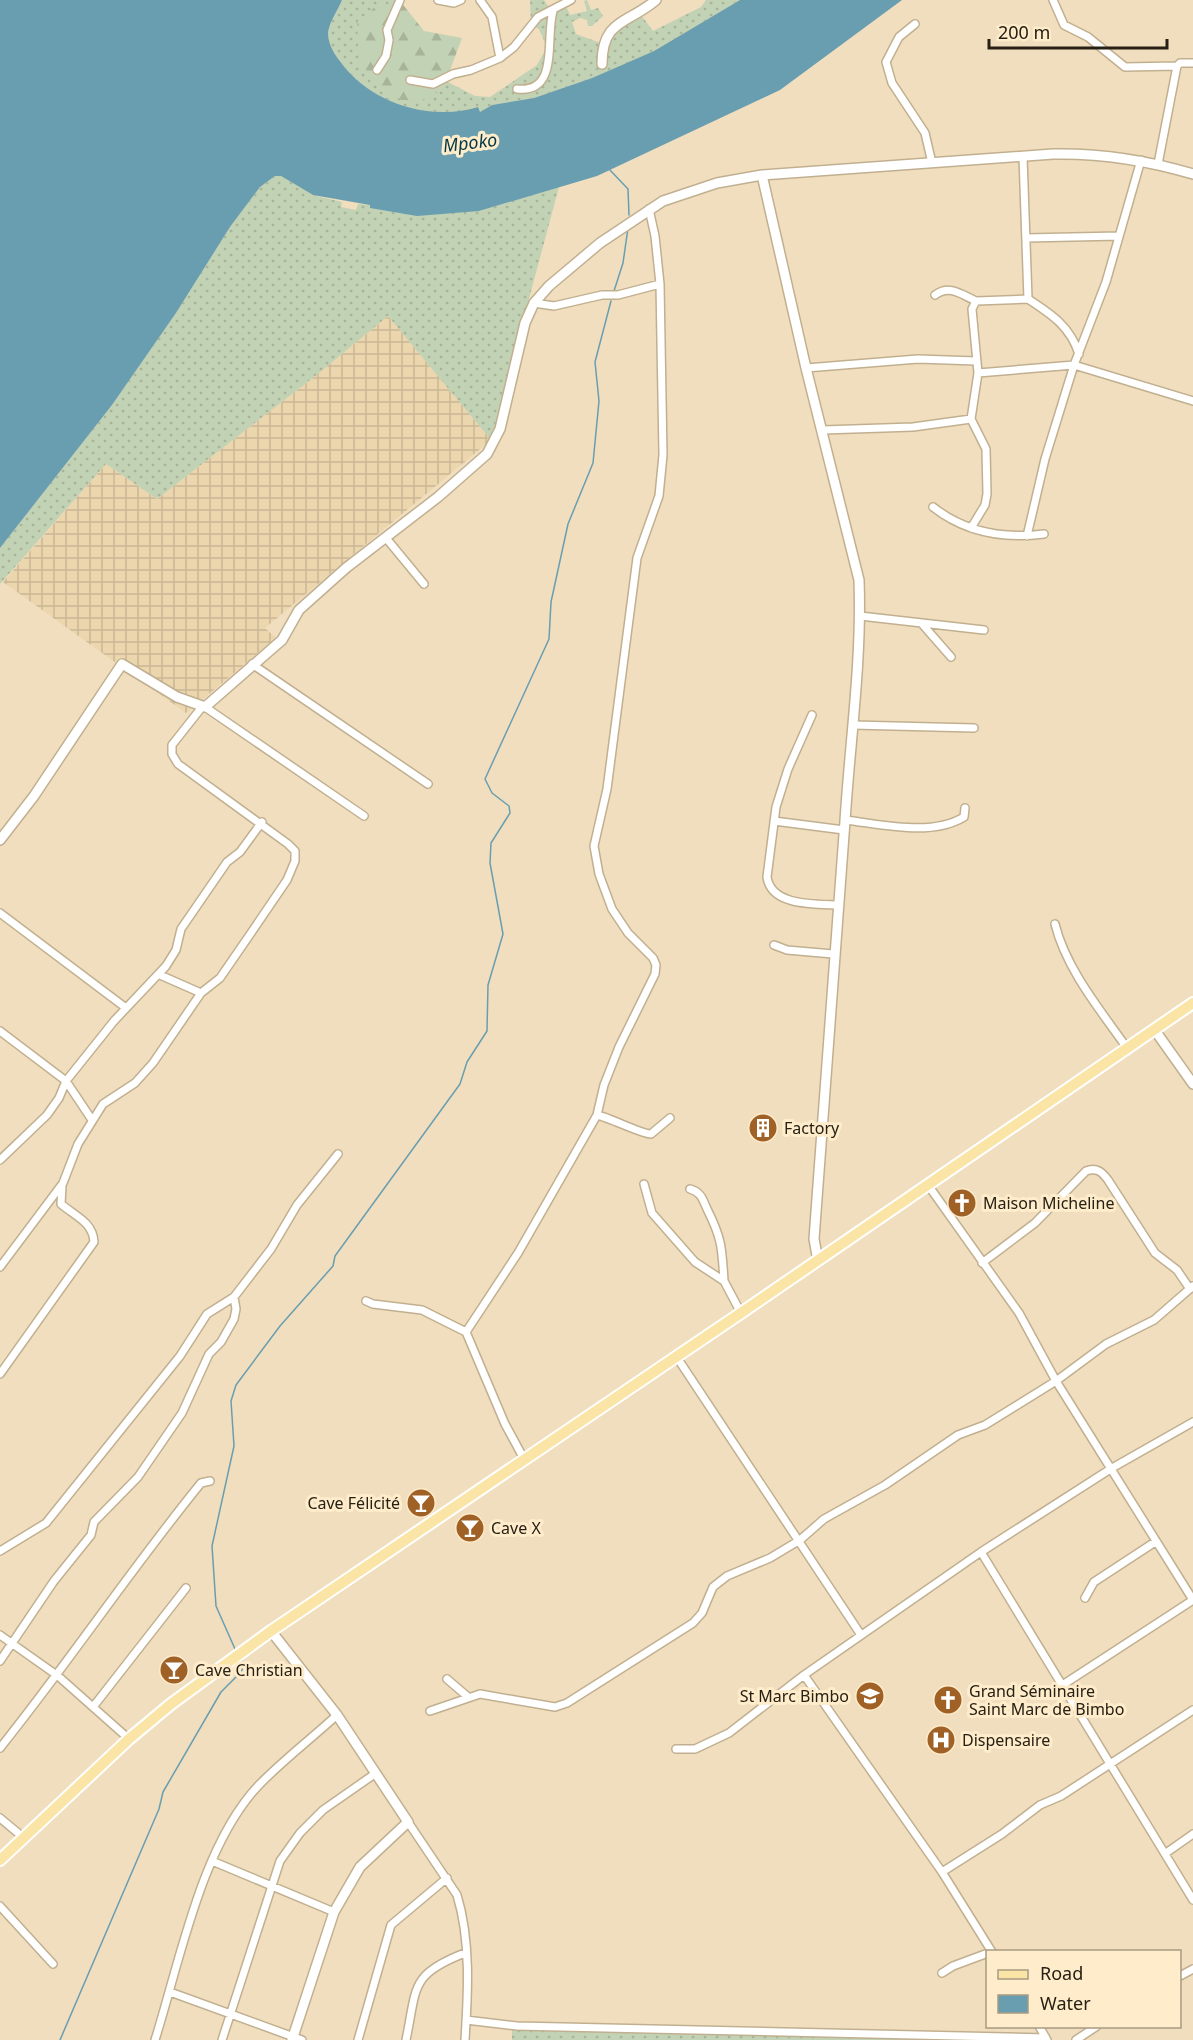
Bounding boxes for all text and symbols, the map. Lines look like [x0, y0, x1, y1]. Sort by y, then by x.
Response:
scale bar [989, 12, 1168, 50]
text: 200 m [998, 20, 1050, 44]
water label: Mpoko [441, 127, 498, 157]
building icon: Factory [747, 1112, 779, 1144]
place label: Factory [784, 1117, 840, 1139]
church icon: Maison Micheline [946, 1187, 978, 1219]
place label: Maison Micheline [983, 1192, 1114, 1214]
bar icon: Cave Félicité [405, 1487, 437, 1519]
place label: Cave Félicité [307, 1492, 400, 1514]
bar icon: Cave X [454, 1512, 486, 1544]
place label: Cave X [491, 1517, 541, 1539]
bar icon: Cave Christian [158, 1654, 190, 1686]
place label: Cave Christian [195, 1659, 303, 1681]
school or university icon: St Marc Bimbo [854, 1680, 886, 1712]
place label: Grand Séminaire Saint Marc de Bimbo [969, 1680, 1124, 1720]
church icon: Grand Séminaire Saint Marc de Bimbo [932, 1684, 964, 1716]
place label: St Marc Bimbo [740, 1685, 849, 1707]
hospital icon: Dispensaire [925, 1724, 957, 1756]
place label: Dispensaire [962, 1729, 1050, 1751]
legend [986, 1950, 1181, 2028]
text: Road [1040, 1961, 1083, 1985]
text: Water [1040, 1991, 1091, 2015]

